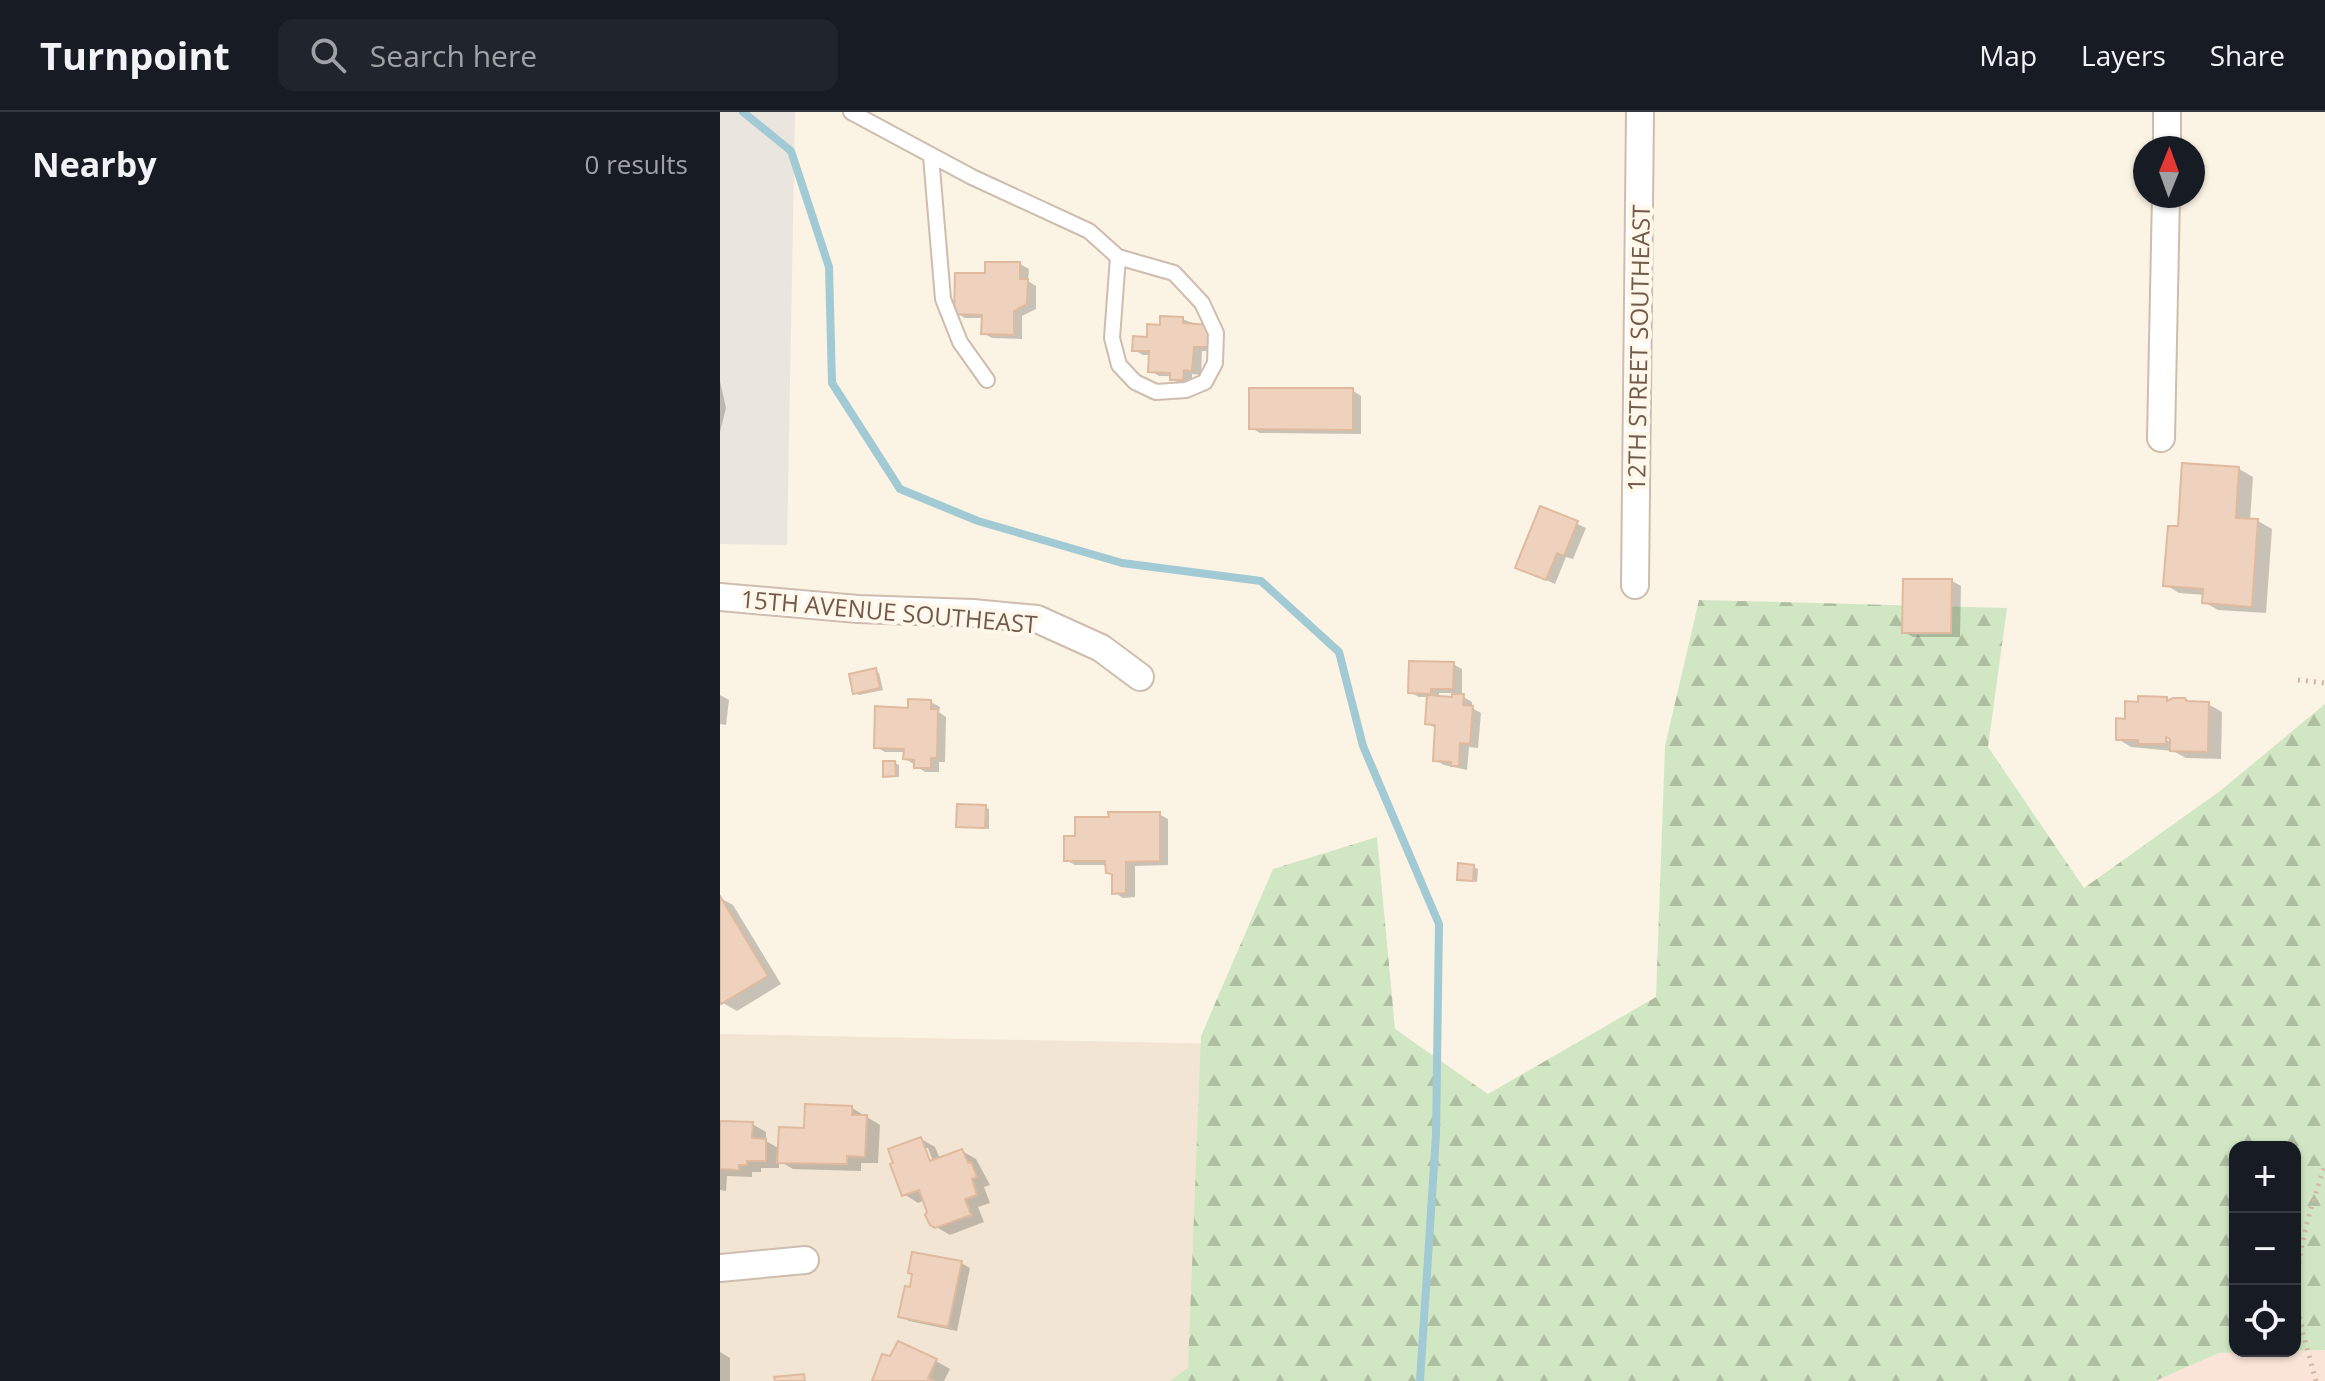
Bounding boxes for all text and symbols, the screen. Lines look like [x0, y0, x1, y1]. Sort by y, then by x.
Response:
search box [278, 19, 838, 91]
text: Turnpoint [40, 29, 230, 81]
icon: search [306, 33, 350, 77]
text: Search here [370, 35, 537, 76]
text: Map [1979, 36, 2037, 74]
text: Layers [2081, 36, 2166, 74]
text: Share [2210, 36, 2285, 74]
north arrow [2133, 136, 2205, 208]
text: Nearby [32, 141, 157, 187]
text: 0 results [585, 146, 688, 182]
street label: 12TH STREET SOUTHEAST [1619, 204, 1657, 492]
street label: 15TH AVENUE SOUTHEAST [739, 582, 1039, 640]
map controls [2229, 1141, 2301, 1357]
button: + [2229, 1141, 2301, 1213]
button: − [2229, 1213, 2301, 1285]
button: locate [2229, 1285, 2301, 1357]

